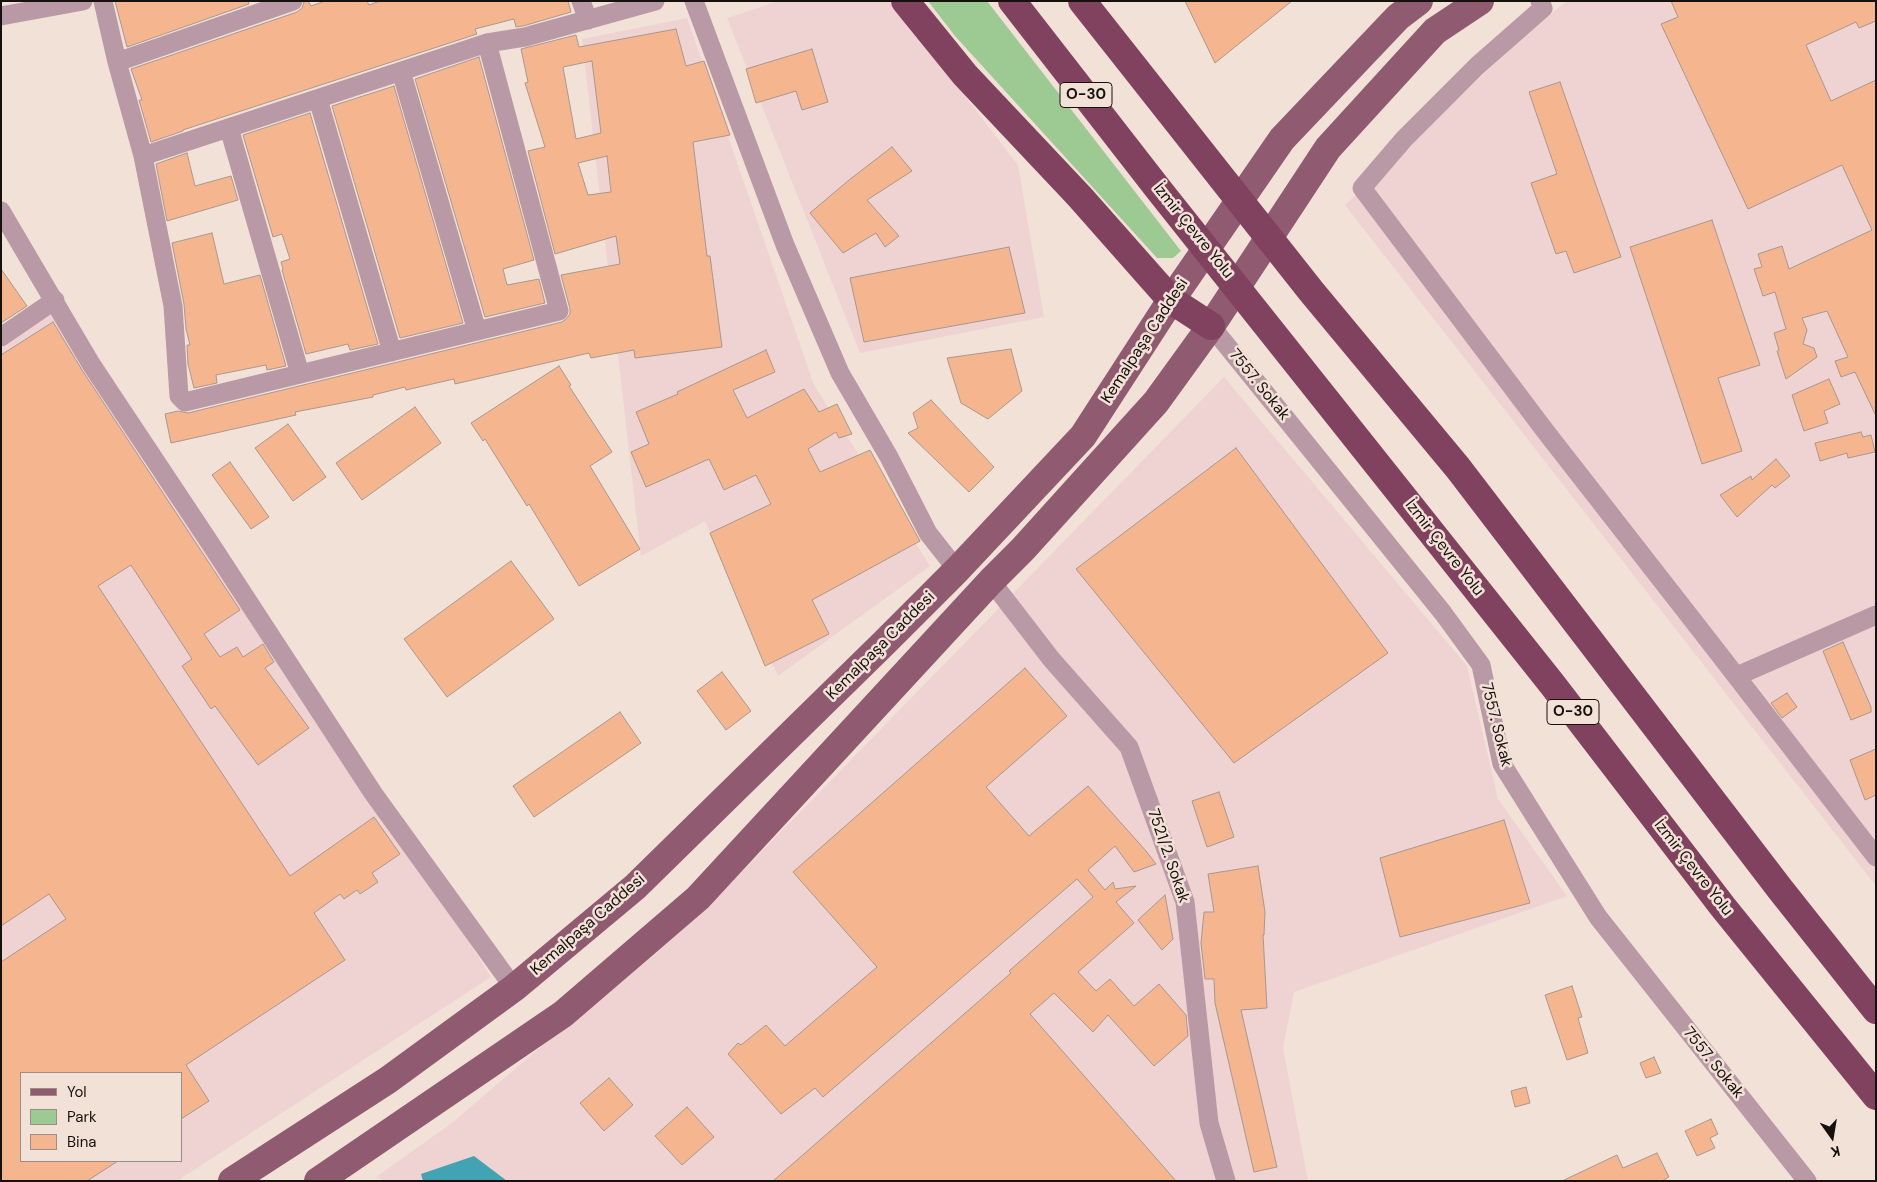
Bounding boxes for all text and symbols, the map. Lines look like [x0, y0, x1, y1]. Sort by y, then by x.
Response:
road number: O-30 [1060, 82, 1112, 108]
street label: İzmir Çevre Yolu [1149, 179, 1237, 283]
street label: Kemalpaşa Caddesi [1097, 275, 1193, 407]
street label: 7557. Sokak [1225, 346, 1293, 424]
street label: İzmir Çevre Yolu [1400, 496, 1488, 600]
street label: Kemalpaşa Caddesi [823, 588, 939, 704]
street label: 7557. Sokak [1476, 681, 1516, 769]
road number: O-30 [1547, 700, 1599, 724]
street label: 7521/2. Sokak [1143, 806, 1193, 906]
street label: İzmir Çevre Yolu [1649, 816, 1737, 920]
street label: Kemalpaşa Caddesi [527, 870, 649, 980]
street label: 7557. Sokak [1679, 1024, 1747, 1102]
legend [20, 1072, 182, 1162]
text: Yol [67, 1082, 87, 1102]
text: Park [67, 1107, 97, 1127]
north arrow [1807, 1112, 1857, 1162]
text: Bina [67, 1132, 96, 1152]
text: K [1829, 1142, 1842, 1161]

